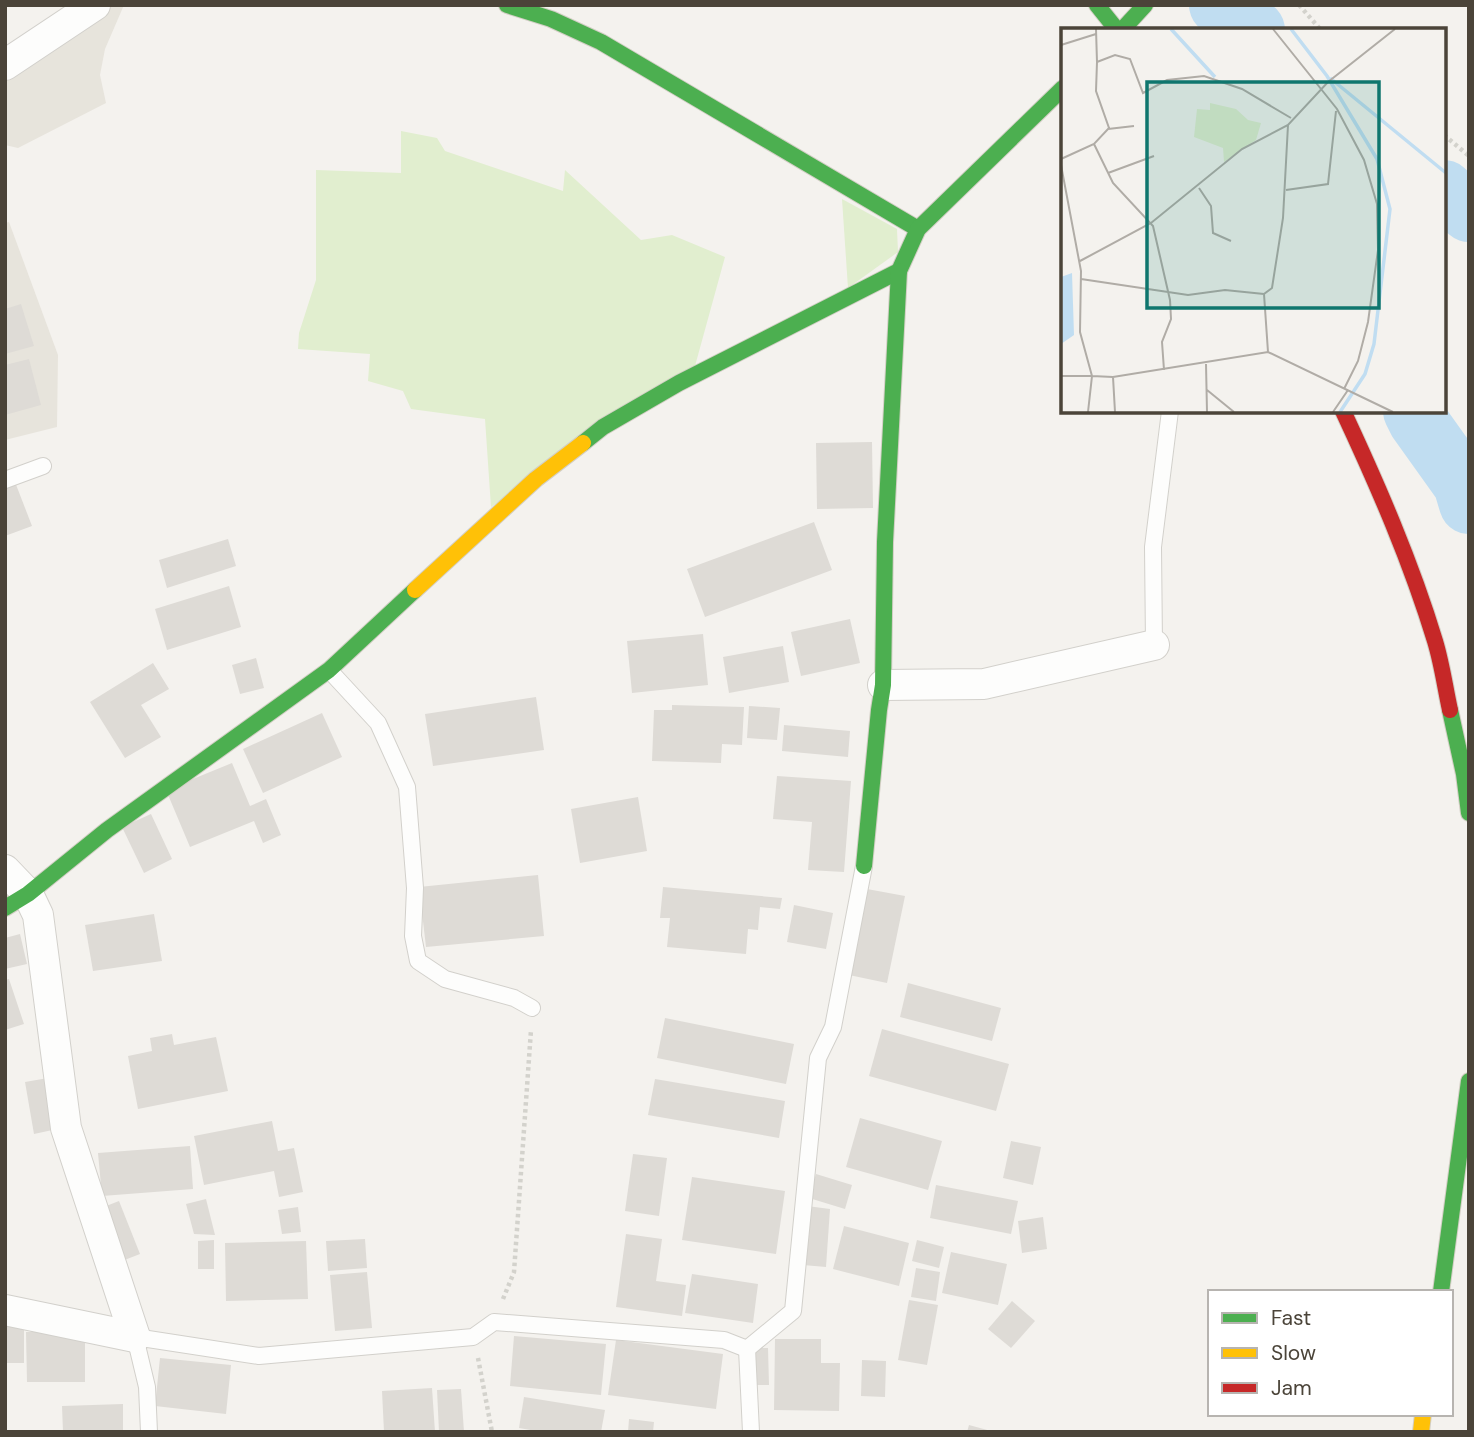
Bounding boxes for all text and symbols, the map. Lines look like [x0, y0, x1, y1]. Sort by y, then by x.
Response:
inset map [1061, 28, 1446, 413]
legend [1208, 1290, 1453, 1416]
text: Fast [1271, 1304, 1311, 1332]
text: Slow [1271, 1339, 1316, 1367]
text: Jam [1271, 1374, 1312, 1402]

